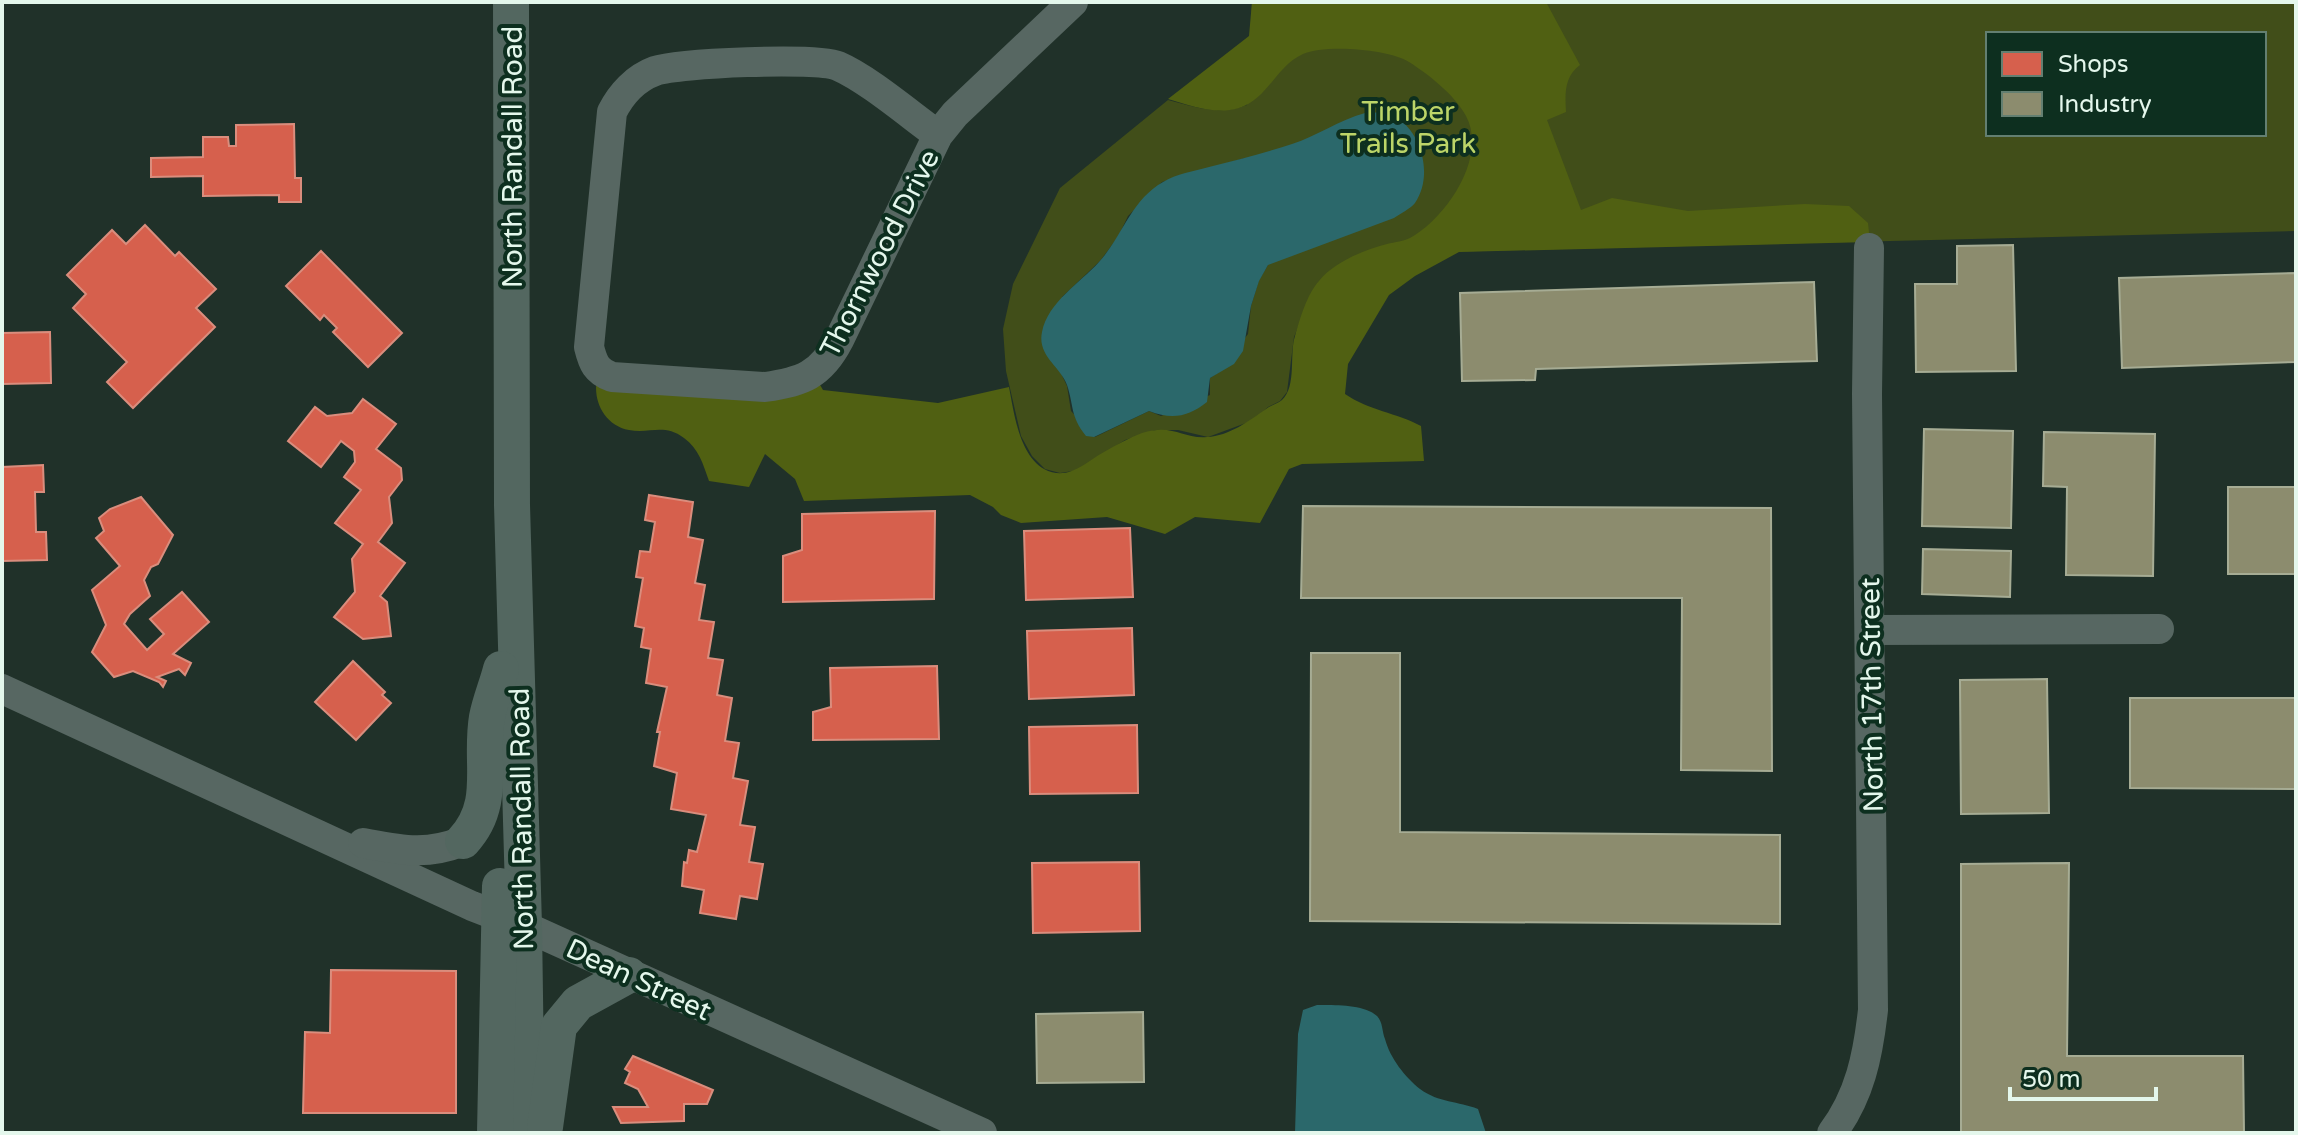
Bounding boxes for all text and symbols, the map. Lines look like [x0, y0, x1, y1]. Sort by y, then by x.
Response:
street label: North Randall Road [496, 26, 530, 288]
legend [1986, 32, 2266, 136]
text: Shops [2058, 50, 2128, 79]
text: Industry [2058, 90, 2152, 119]
park label: Timber Trails Park [1340, 95, 1476, 161]
street label: Thornwood Drive [813, 144, 947, 363]
street label: North 17th Street [1853, 577, 1891, 813]
street label: North Randall Road [503, 687, 541, 951]
street label: Dean Street [561, 931, 717, 1028]
scale bar [2010, 1051, 2156, 1101]
text: 50 m [2022, 1065, 2080, 1094]

